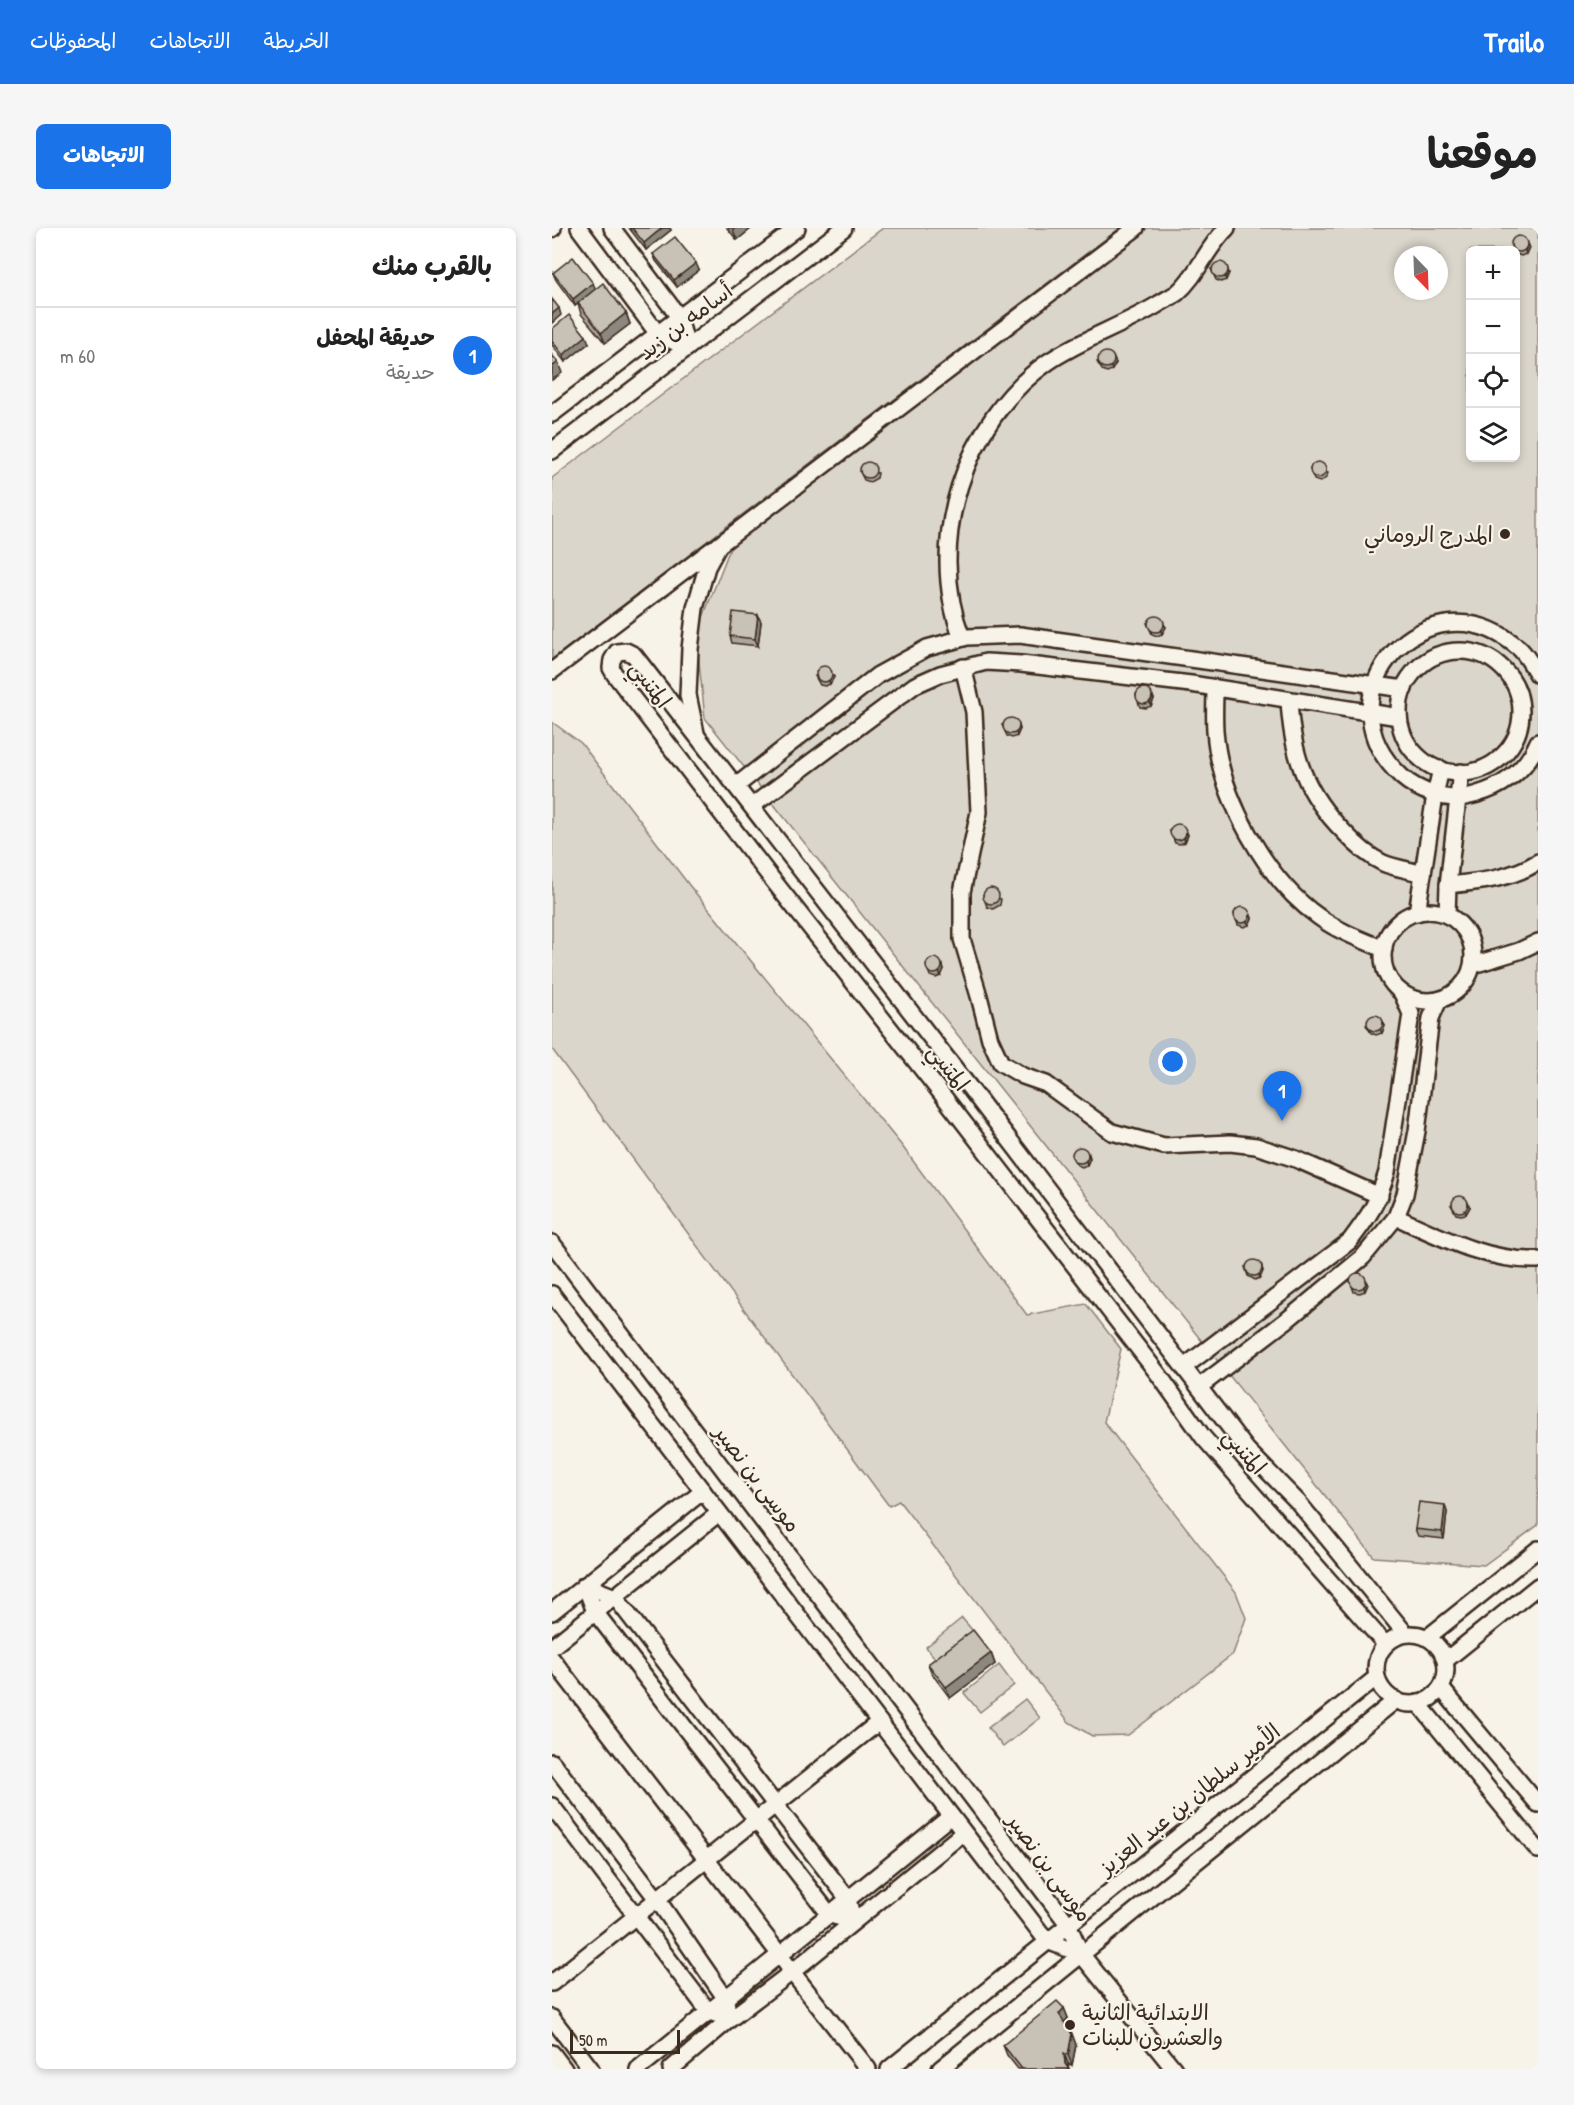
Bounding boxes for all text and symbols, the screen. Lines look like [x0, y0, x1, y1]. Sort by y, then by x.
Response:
text: Trailo [1484, 23, 1544, 61]
text: المحفوظات [30, 26, 116, 55]
text: الاتجاهات [149, 26, 231, 55]
text: الخريطة [264, 26, 329, 55]
button: الاتجاهات [36, 124, 171, 189]
text: موقعنا [1427, 124, 1538, 181]
north arrow [1394, 246, 1448, 300]
map controls [1466, 246, 1520, 462]
button: + [1466, 246, 1520, 300]
text: بالقرب منك [372, 248, 492, 283]
street label: أسامه بن زيد [631, 275, 739, 367]
button: − [1466, 300, 1520, 354]
text: حديقة المحفل [316, 322, 435, 352]
text: 60 m [60, 342, 95, 369]
text: 1 [469, 342, 476, 369]
button: locate [1466, 354, 1520, 408]
text: حديقة [386, 358, 435, 385]
button: layers [1466, 408, 1520, 462]
place label: المدرج الروماني [1364, 519, 1493, 554]
marker: المدرج الروماني [1498, 527, 1512, 541]
street label: المتنبي [619, 654, 679, 717]
street label: المتنبي [917, 1037, 977, 1100]
your location [1158, 1047, 1187, 1076]
pin: 1 [1262, 1072, 1302, 1121]
street label: موسى بن نصير [706, 1416, 809, 1538]
street label: المتنبي [1213, 1421, 1274, 1484]
street label: الأمير سلطان بن عبد العزيز [1090, 1716, 1286, 1883]
street label: موسى بن نصير [999, 1805, 1100, 1928]
place label: الابتدائية الثانية والعشرون للبنات [1082, 1997, 1223, 2052]
marker: الابتدائية الثانية والعشرون للبنات [1063, 2018, 1077, 2032]
scale bar [570, 2027, 680, 2054]
text: 50 m [579, 2029, 608, 2051]

